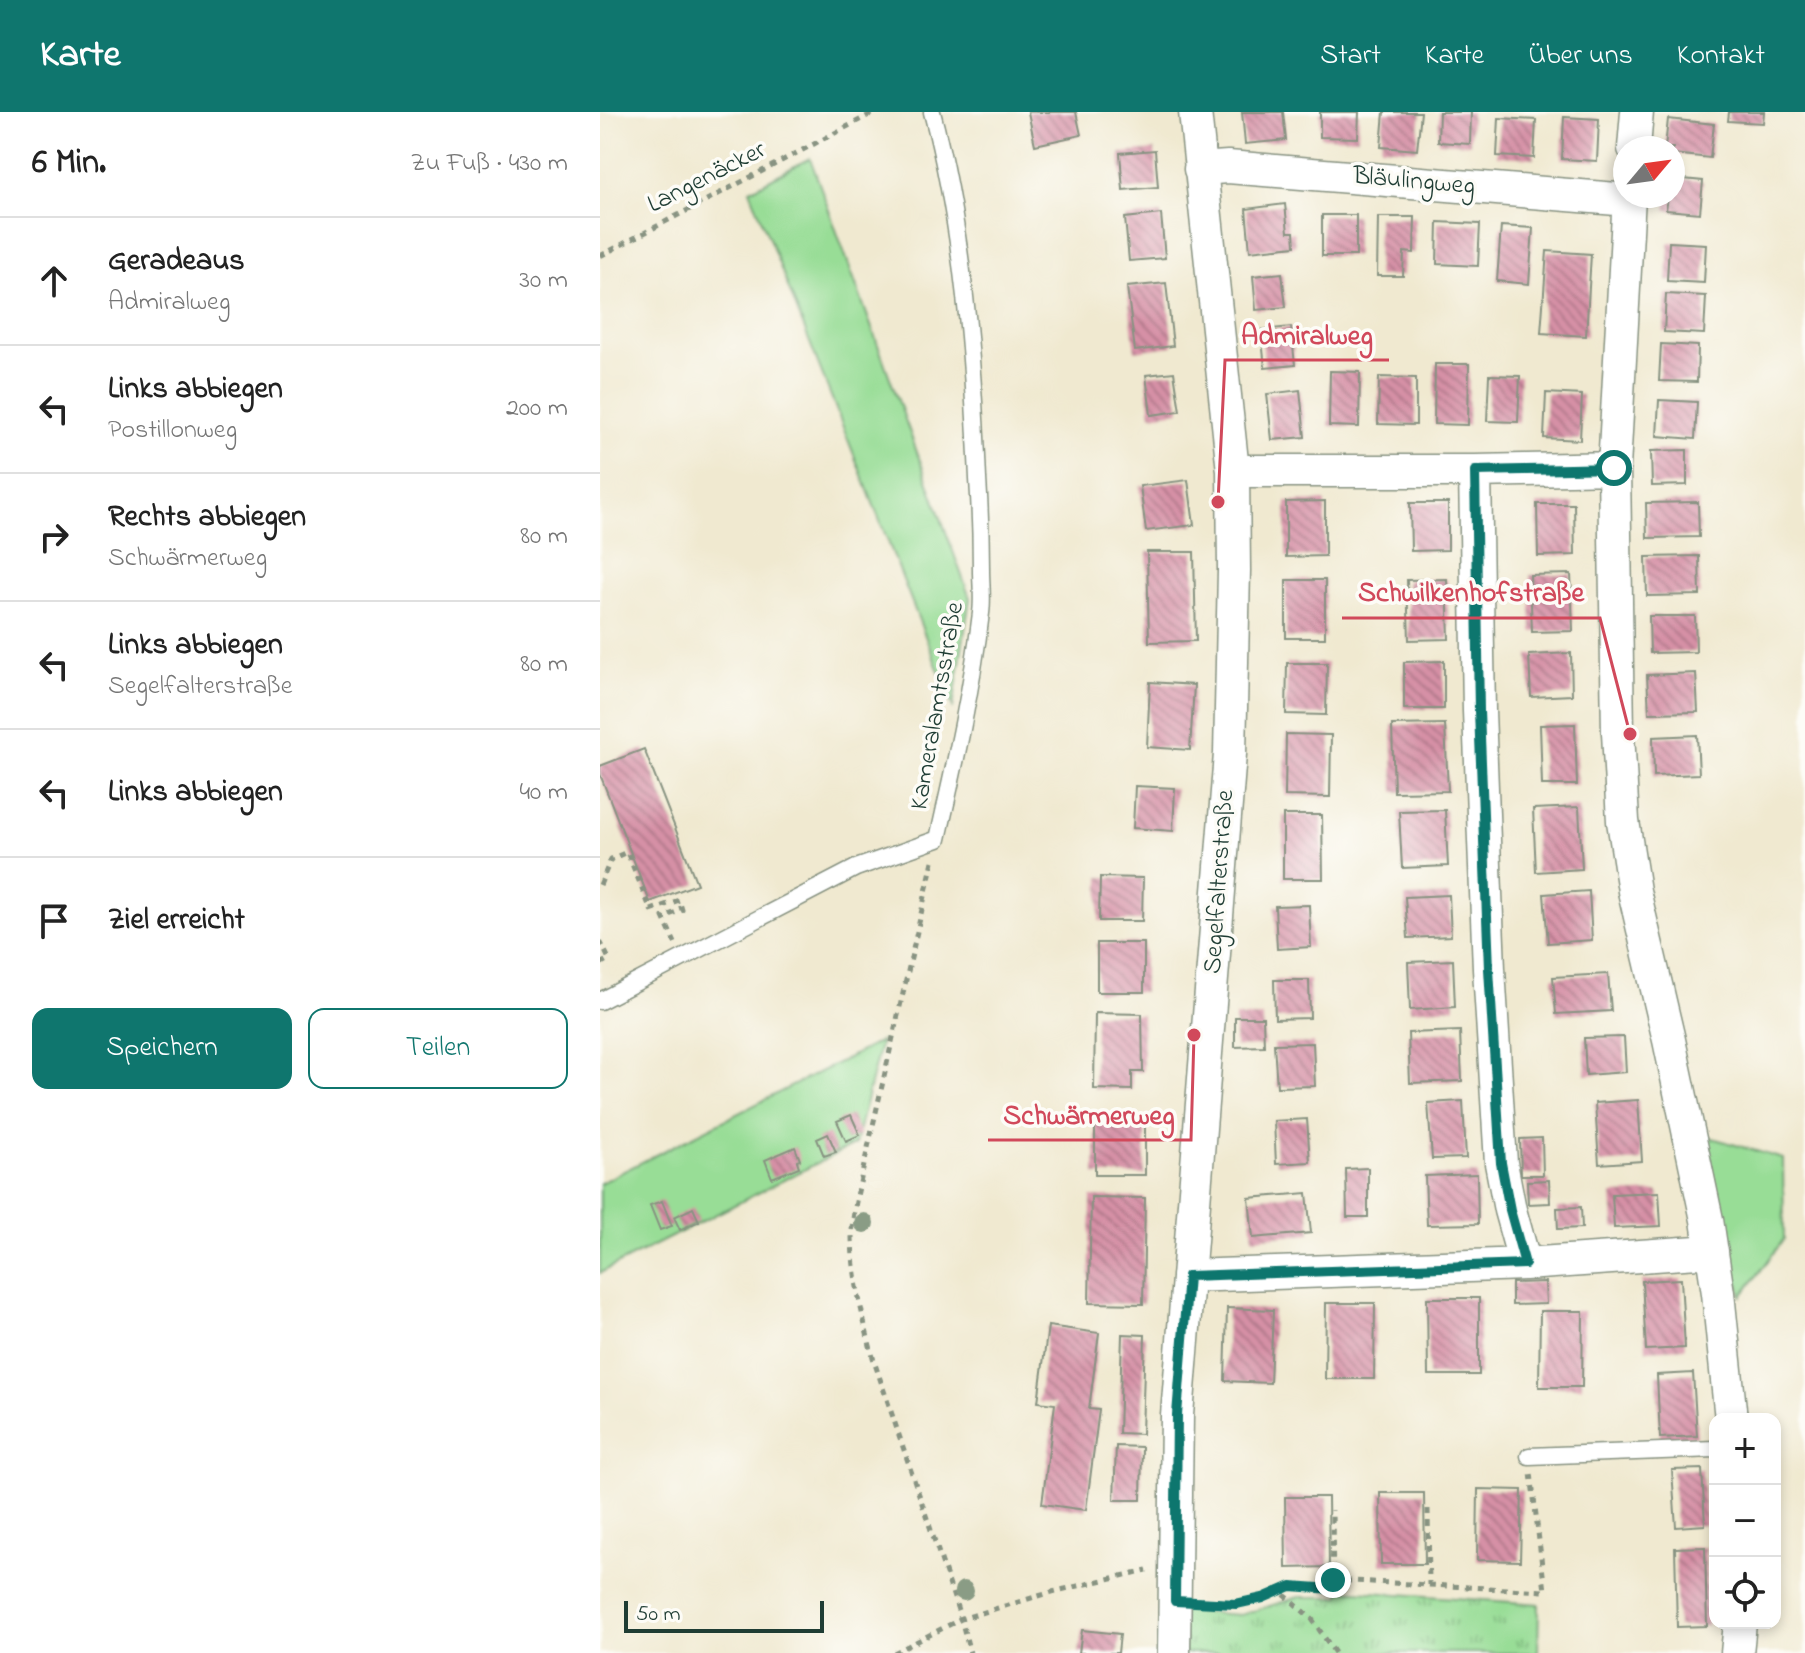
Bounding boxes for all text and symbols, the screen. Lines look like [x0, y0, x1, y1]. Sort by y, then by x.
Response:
text: Karte [40, 28, 121, 84]
text: Start [1320, 36, 1381, 77]
text: Karte [1425, 36, 1484, 77]
text: Über uns [1528, 36, 1633, 77]
text: Kontakt [1677, 36, 1765, 77]
street label: Langenäcker [641, 131, 774, 224]
north arrow [1613, 136, 1685, 208]
text: 6 Min. [32, 139, 106, 189]
text: Zu Fuß · 430 m [411, 145, 568, 183]
street label: Bläulingweg [1350, 158, 1477, 206]
text: Geradeaus [108, 240, 245, 284]
icon: ahead [32, 259, 76, 303]
text: 30 m [519, 262, 568, 300]
text: Admiralweg [108, 284, 230, 322]
callout: Admiralweg [1225, 308, 1389, 360]
text: Admiralweg [1241, 317, 1373, 359]
text: Links abbiegen [108, 368, 283, 412]
icon: left [32, 387, 76, 431]
text: 200 m [506, 390, 568, 428]
text: Postillonweg [108, 412, 237, 450]
route start [1596, 450, 1632, 486]
text: Rechts abbiegen [108, 496, 306, 540]
icon: right [32, 515, 76, 559]
text: 80 m [520, 518, 568, 556]
text: Schwärmerweg [108, 540, 267, 578]
callout: Schwilkenhofstraße [1342, 566, 1600, 618]
text: Schwilkenhofstraße [1358, 574, 1585, 615]
street label: Kameralamtsstraße [901, 599, 975, 813]
text: Links abbiegen [108, 624, 283, 668]
icon: left [32, 643, 76, 687]
text: 80 m [520, 646, 568, 684]
text: Segelfalterstraße [108, 668, 292, 706]
icon: left [32, 771, 76, 815]
text: Links abbiegen [108, 771, 283, 815]
text: 40 m [519, 774, 568, 812]
street label: Segelfalterstraße [1195, 788, 1245, 975]
icon: arrive [32, 899, 76, 943]
text: Ziel erreicht [108, 899, 245, 943]
button: Speichern [32, 1008, 292, 1089]
button: Teilen [308, 1008, 568, 1089]
callout: Schwärmerweg [988, 1088, 1191, 1140]
text: Schwärmerweg [1003, 1097, 1175, 1139]
map controls [1709, 1413, 1781, 1629]
button: + [1709, 1413, 1781, 1485]
button: − [1709, 1485, 1781, 1557]
button: locate [1709, 1557, 1781, 1629]
route end [1315, 1562, 1351, 1598]
scale bar [624, 1597, 824, 1633]
text: 50 m [636, 1599, 681, 1631]

